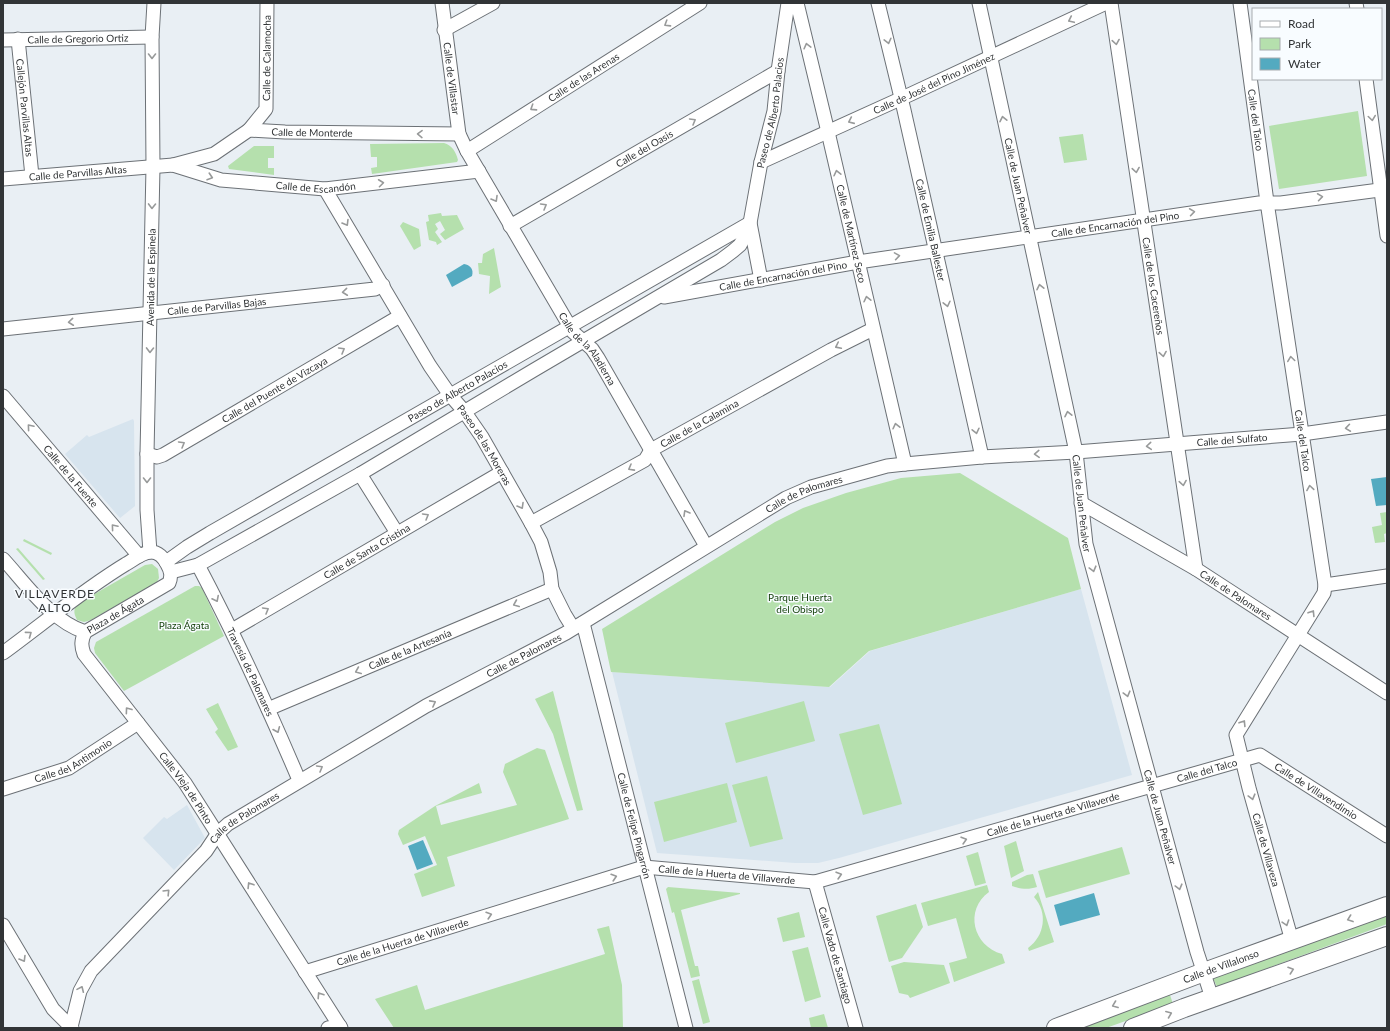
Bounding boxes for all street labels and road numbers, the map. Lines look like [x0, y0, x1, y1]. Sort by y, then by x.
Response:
street label: Calle de Calamocha [260, 15, 273, 101]
street label: Calle de Gregorio Ortiz [27, 31, 129, 46]
street label: Calle de Villastar [441, 41, 462, 116]
street label: Calle de las Arenas [546, 50, 621, 104]
street label: Calle de José del Pino Jiménez [871, 50, 997, 116]
street label: Paseo de Alberto Palacios [754, 57, 786, 169]
street label: Callejón Parvillas Altas [14, 58, 36, 157]
street label: Calle del Talco [1246, 88, 1266, 152]
street label: Calle de Monterde [271, 125, 353, 139]
street label: Calle del Oasis [613, 127, 675, 170]
street label: Calle de Juan Peñalver [1002, 137, 1035, 235]
street label: Calle de Parvillas Altas [28, 163, 127, 183]
street label: Calle de Emilia Ballester [914, 178, 948, 283]
street label: Calle de Escandón [275, 179, 356, 195]
street label: Calle de Martínez Seco [834, 183, 869, 284]
street label: Calle de Encarnación del Pino [1050, 209, 1180, 240]
street label: Avenida de la Espinela [144, 228, 158, 326]
street label: Calle de los Cacereños [1140, 236, 1167, 335]
street label: Calle de Encarnación del Pino [718, 258, 848, 293]
street label: Calle de Parvillas Bajas [167, 295, 267, 317]
street label: Calle de la Aladierna [557, 310, 618, 387]
street label: Calle del Puente de Vizcaya [220, 354, 329, 425]
street label: Paseo de Alberto Palacios [406, 358, 509, 424]
street label: Calle de la Calamina [658, 397, 740, 450]
street label: Paseo de las Moreras [455, 402, 514, 487]
street label: Calle del Talco [1293, 409, 1314, 472]
street label: Calle del Sulfato [1196, 431, 1268, 448]
street label: Calle de la Fuente [41, 442, 101, 510]
street label: Calle de Juan Peñalver [1070, 454, 1094, 554]
street label: Calle de Palomares [763, 473, 844, 515]
street label: Calle de Santa Cristina [321, 521, 412, 581]
street label: Calle de Palomares [1198, 567, 1274, 622]
street label: Plaza de Ágata [84, 593, 146, 636]
street label: Travesía de Palomares [225, 625, 276, 718]
street label: Calle de la Artesanía [367, 626, 453, 672]
street label: Calle de Palomares [484, 631, 563, 679]
street label: Calle del Antimonio [33, 736, 114, 785]
street label: Calle Vieja de Pinto [157, 749, 215, 826]
street label: Calle del Talco [1175, 756, 1239, 784]
street label: Calle de Villavendimio [1272, 760, 1360, 822]
street label: Calle de Juan Peñalver [1142, 768, 1179, 866]
street label: Calle de Felipe Pingarrón [615, 771, 654, 880]
street label: Calle de Palomares [207, 789, 281, 846]
street label: Calle de la Huerta de Villaverde [985, 789, 1121, 839]
street label: Calle de Villaveza [1250, 812, 1282, 888]
street label: Calle de la Huerta de Villaverde [658, 862, 796, 886]
street label: Calle Vado de Santiago [816, 905, 855, 1005]
street label: Calle de la Huerta de Villaverde [335, 916, 470, 968]
street label: Calle de Villalonso [1181, 947, 1261, 985]

